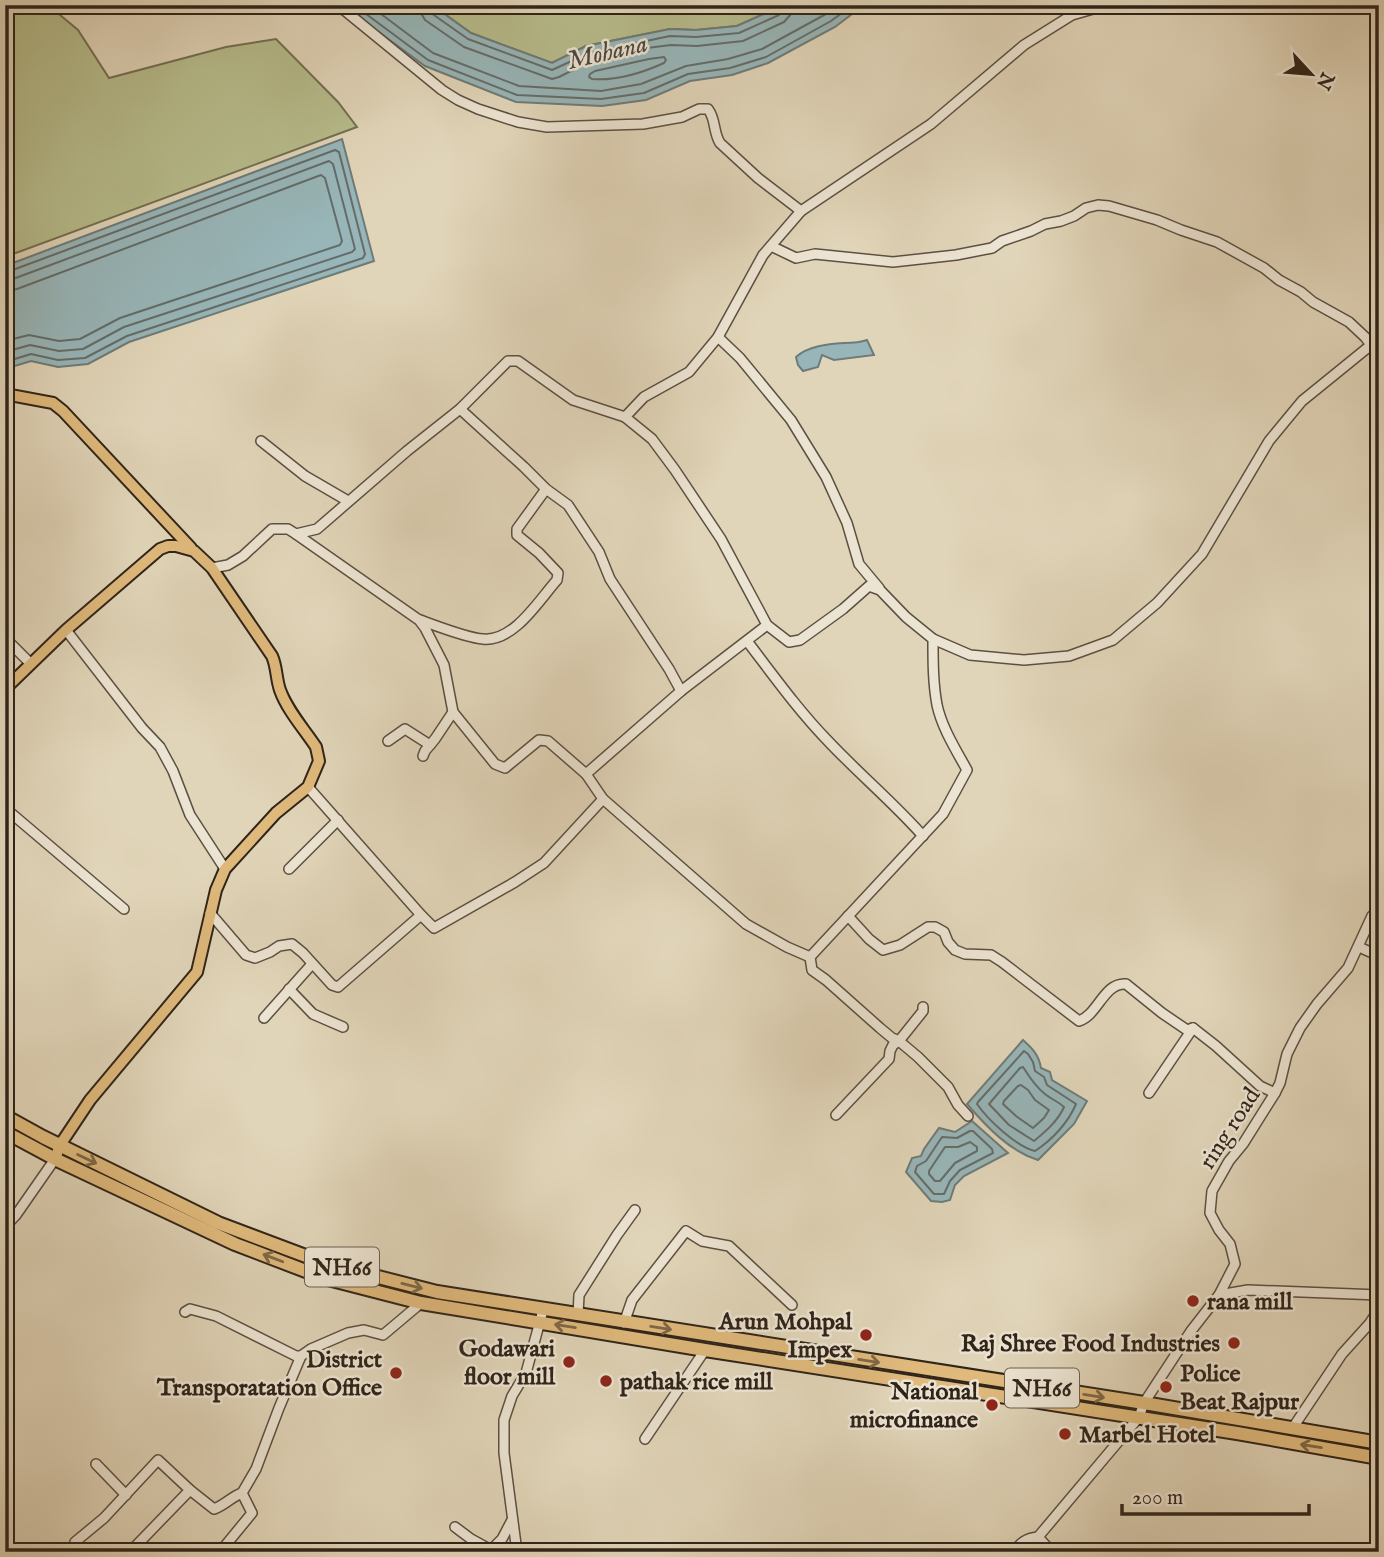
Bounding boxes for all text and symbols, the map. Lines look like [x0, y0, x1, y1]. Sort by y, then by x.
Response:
water label: Mohana [564, 27, 651, 78]
north arrow [1276, 38, 1346, 108]
text: N [1310, 67, 1339, 94]
street label: ring road [1192, 1082, 1268, 1176]
one-way arrow [76, 1152, 97, 1166]
road number: NH66 [305, 1248, 379, 1286]
one-way arrow [262, 1251, 284, 1263]
one-way arrow [400, 1280, 423, 1293]
place label: rana mill [1207, 1287, 1293, 1318]
marker: rana mill [1185, 1293, 1201, 1309]
place label: Arun Mohpal Impex [718, 1307, 852, 1366]
one-way arrow [554, 1319, 577, 1332]
one-way arrow [649, 1322, 671, 1335]
marker: Arun Mohpal Impex [858, 1327, 874, 1343]
place label: Raj Shree Food Industries [961, 1329, 1221, 1360]
place label: Godawari floor mill [459, 1334, 556, 1393]
marker: Raj Shree Food Industries [1226, 1335, 1242, 1351]
place label: District Transporatation Office [156, 1345, 383, 1404]
marker: Godawari floor mill [561, 1354, 577, 1370]
one-way arrow [857, 1355, 880, 1368]
place label: Police Beat Rajpur [1180, 1359, 1299, 1418]
marker: District Transporatation Office [388, 1365, 404, 1381]
place label: pathak rice mill [619, 1367, 773, 1398]
road number: NH66 [1005, 1368, 1079, 1408]
marker: pathak rice mill [598, 1373, 614, 1389]
place label: National microfinance [850, 1377, 978, 1436]
marker: Police Beat Rajpur [1158, 1379, 1174, 1395]
one-way arrow [1082, 1390, 1105, 1403]
marker: National microfinance [984, 1397, 1000, 1413]
place label: Marbel Hotel [1079, 1420, 1216, 1451]
marker: Marbel Hotel [1057, 1426, 1073, 1442]
one-way arrow [1300, 1439, 1323, 1452]
scale bar [1122, 1473, 1309, 1517]
text: 200 m [1132, 1485, 1183, 1512]

